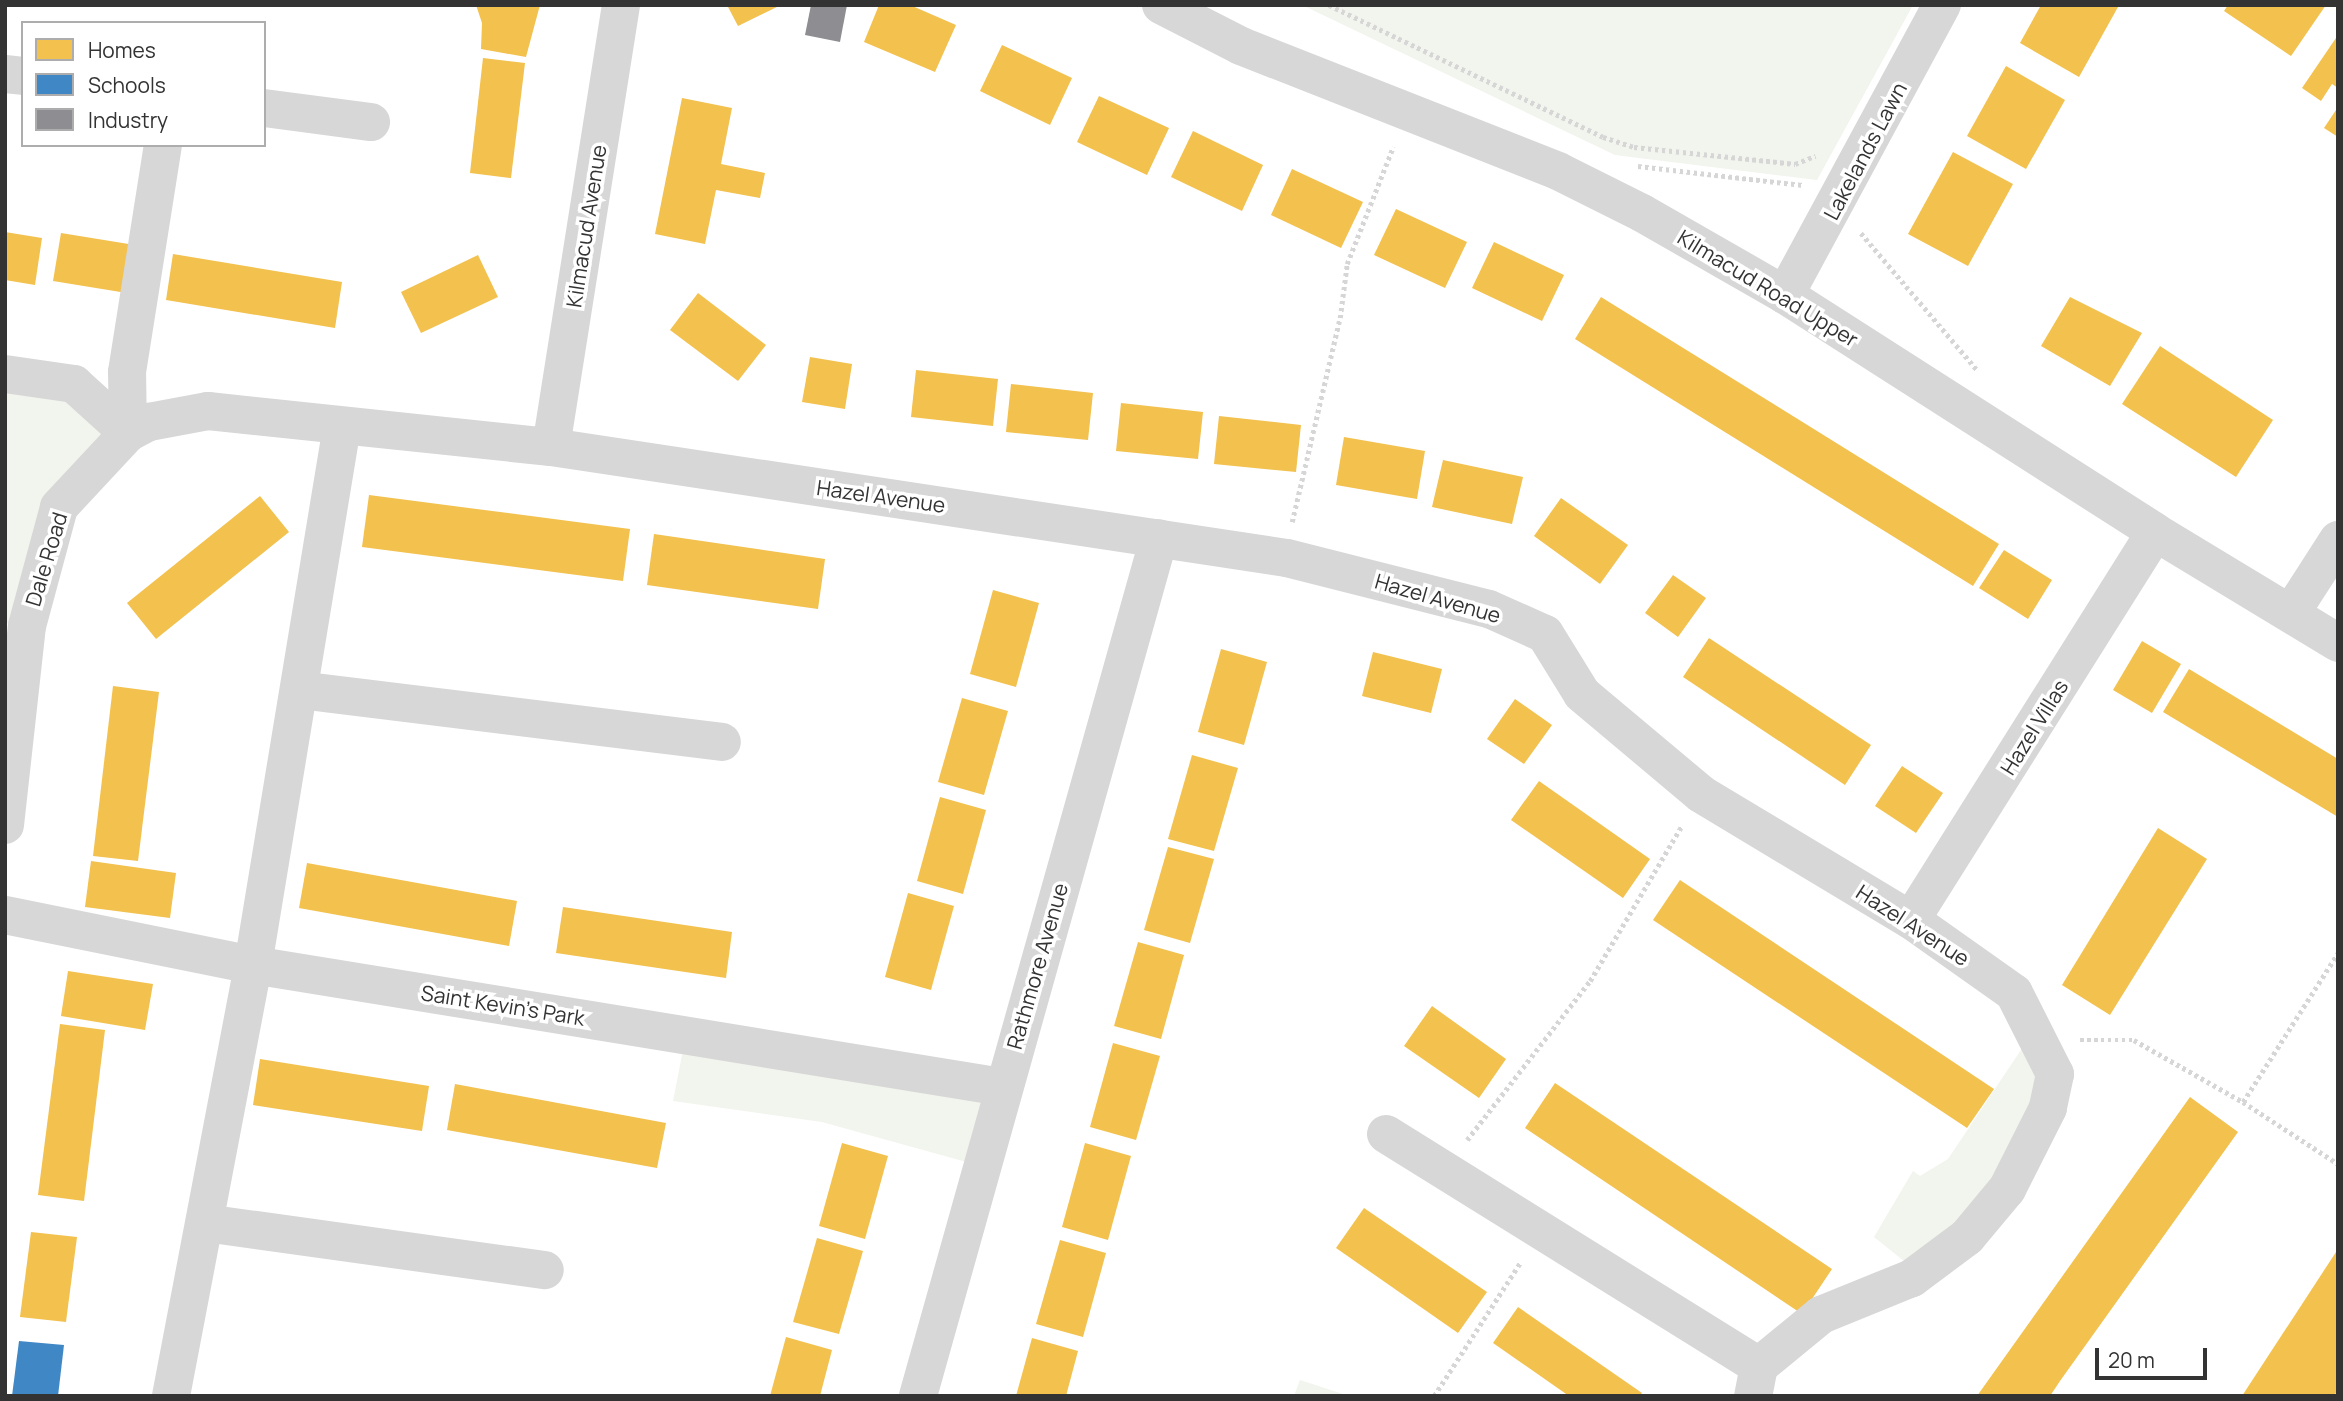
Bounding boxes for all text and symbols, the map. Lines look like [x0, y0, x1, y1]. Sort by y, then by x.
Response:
legend [21, 21, 266, 147]
text: Homes [88, 36, 156, 64]
text: Schools [88, 71, 166, 99]
street label: Lakelands Lawn [1818, 78, 1912, 224]
text: Industry [88, 106, 168, 134]
street label: Kilmacud Avenue [561, 143, 611, 309]
street label: Kilmacud Road Upper [1673, 224, 1863, 352]
street label: Hazel Avenue [815, 475, 947, 517]
street label: Dale Road [20, 509, 72, 609]
street label: Hazel Avenue [1372, 568, 1504, 628]
street label: Hazel Villas [1995, 675, 2073, 779]
street label: Hazel Avenue [1852, 879, 1974, 971]
street label: Rathmore Avenue [1001, 880, 1073, 1052]
street label: Saint Kevin's Park [419, 980, 587, 1030]
scale bar [2098, 1334, 2210, 1378]
text: 20 m [2108, 1346, 2155, 1374]

